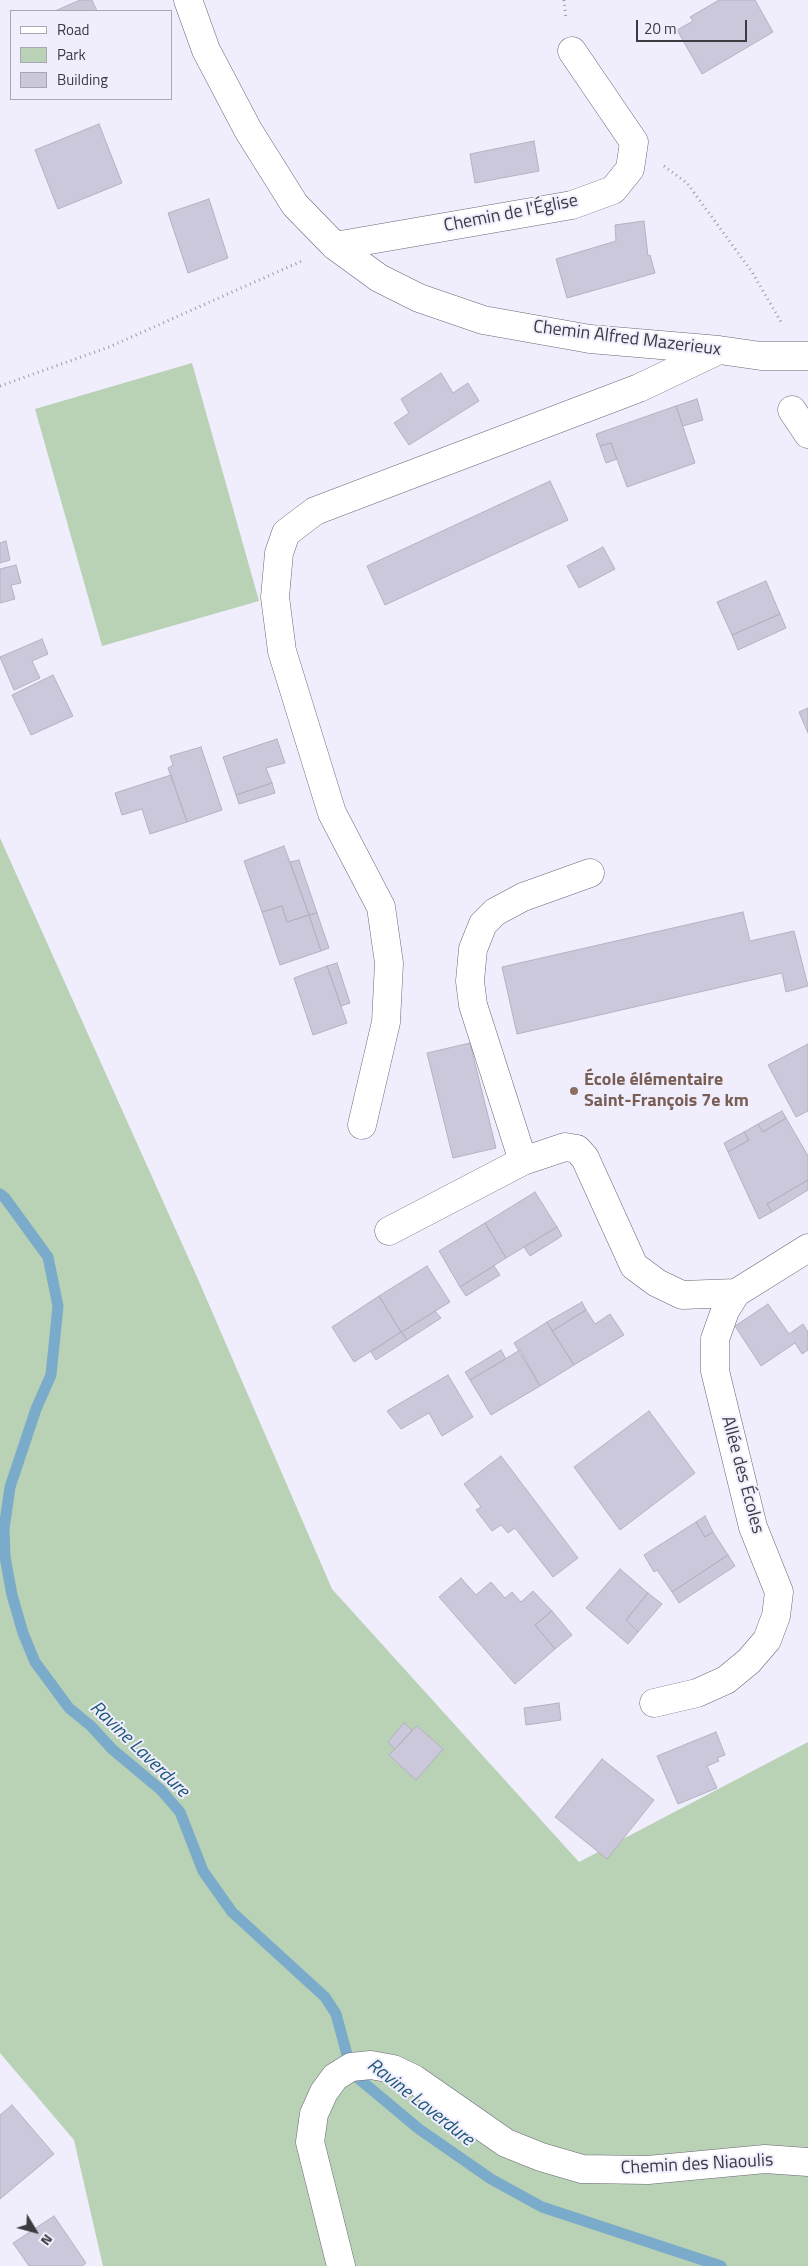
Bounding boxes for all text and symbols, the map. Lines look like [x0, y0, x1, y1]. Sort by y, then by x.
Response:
legend [10, 10, 172, 100]
scale bar [638, 10, 749, 42]
text: 20 m [644, 17, 677, 40]
text: Road [57, 18, 89, 41]
text: Park [57, 43, 86, 66]
text: Building [57, 68, 108, 91]
street label: Chemin de l'Église [442, 190, 580, 238]
street label: Chemin Alfred Mazerieux [532, 317, 722, 361]
place label: École élémentaire Saint-François 7e km [584, 1070, 749, 1112]
marker: École élémentaire Saint-François 7e km [568, 1085, 580, 1097]
street label: Allée des Écoles [716, 1414, 768, 1536]
water label: Ravine Laverdure [85, 1697, 193, 1803]
water label: Ravine Laverdure [362, 2054, 478, 2152]
street label: Chemin des Niaoulis [620, 2150, 774, 2180]
north arrow [10, 2206, 60, 2256]
text: N [36, 2230, 59, 2251]

